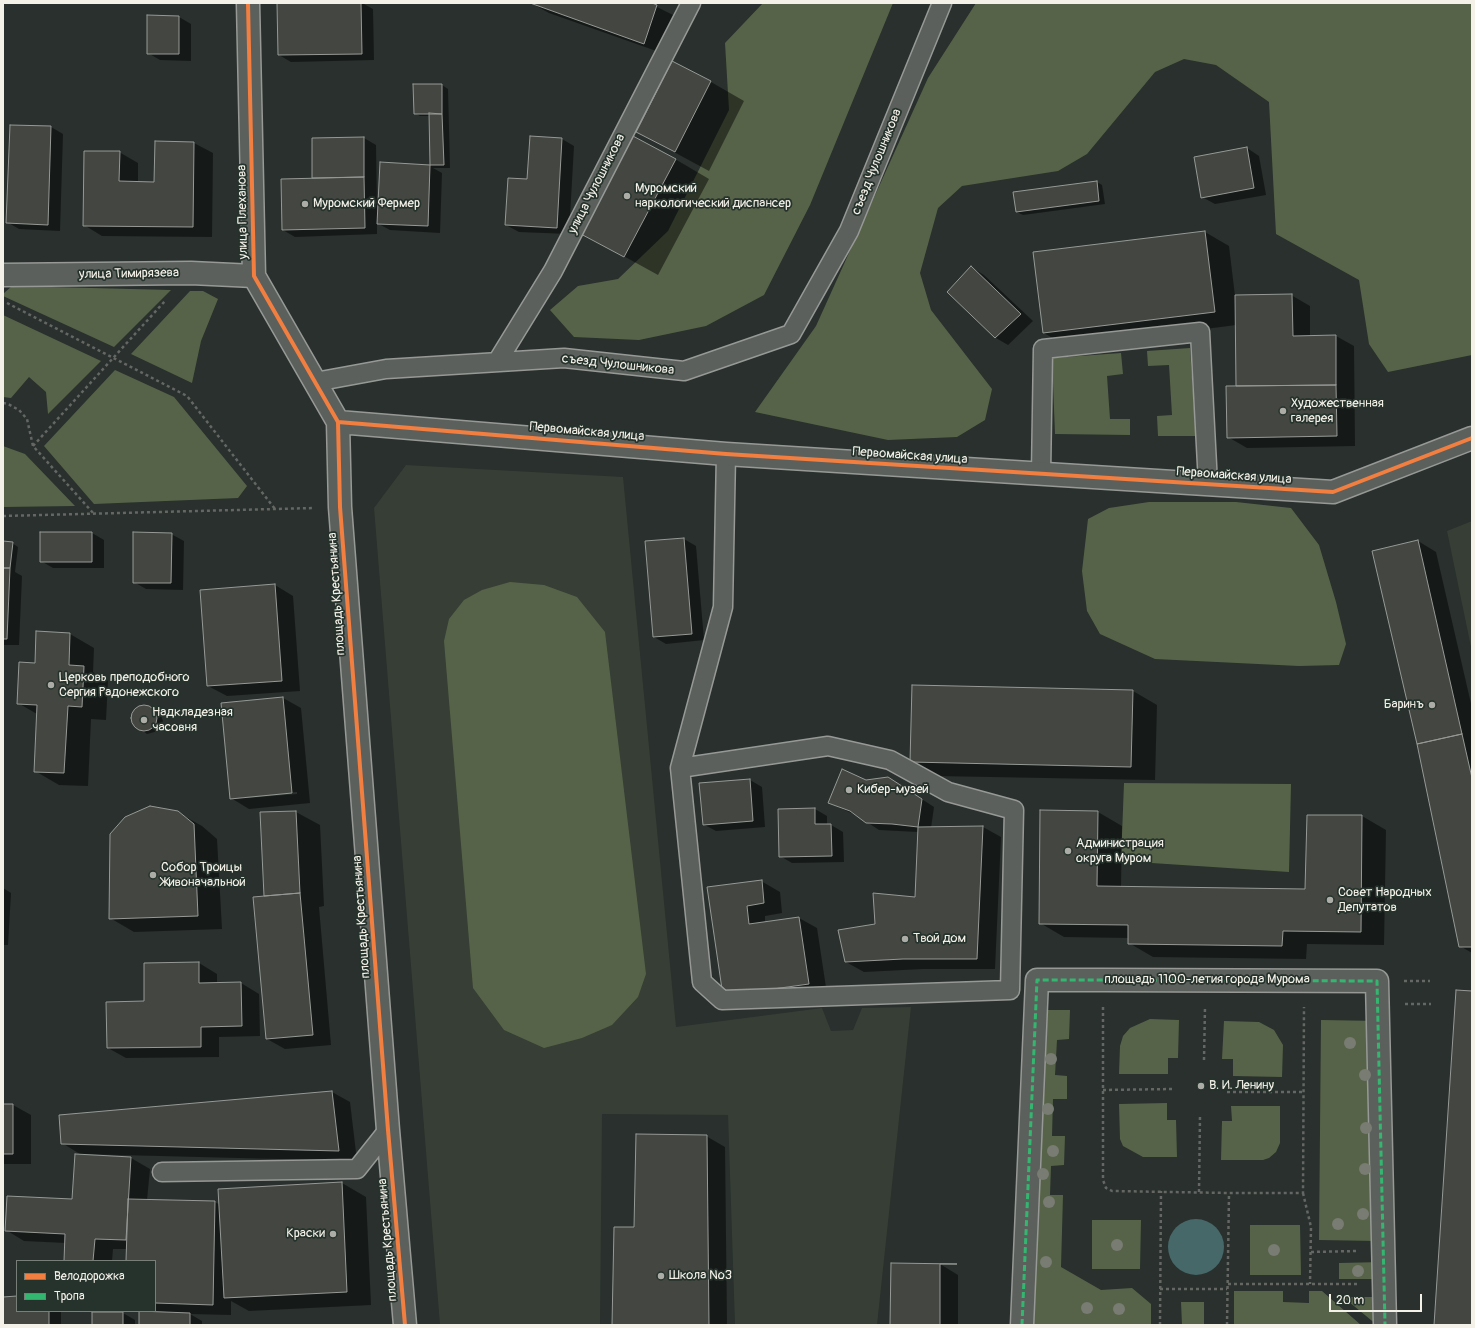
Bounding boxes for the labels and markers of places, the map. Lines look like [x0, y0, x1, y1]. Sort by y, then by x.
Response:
place label: Муромский наркологический диспансер [635, 181, 791, 212]
marker: Муромский наркологический диспансер [622, 191, 632, 201]
place label: Муромский Фермер [313, 196, 420, 212]
marker: Муромский Фермер [300, 199, 310, 209]
place label: Художественная галерея [1291, 396, 1384, 427]
marker: Художественная галерея [1278, 406, 1288, 416]
place label: Церковь преподобного Сергия Радонежского [59, 670, 190, 701]
marker: Церковь преподобного Сергия Радонежского [46, 680, 56, 690]
place label: Баринъ [1384, 697, 1424, 713]
marker: Баринъ [1427, 700, 1437, 710]
place label: Надкладезная часовня [152, 705, 233, 736]
marker: Надкладезная часовня [139, 715, 149, 725]
place label: Кибер-музей [857, 782, 929, 798]
marker: Кибер-музей [844, 785, 854, 795]
place label: Администрация округа Муром [1076, 836, 1164, 867]
marker: Администрация округа Муром [1063, 846, 1073, 856]
place label: Собор Троицы Живоначальной [161, 860, 246, 891]
marker: Собор Троицы Живоначальной [148, 870, 158, 880]
place label: Совет Народных Депутатов [1338, 885, 1432, 916]
marker: Совет Народных Депутатов [1325, 895, 1335, 905]
place label: Твой дом [913, 931, 966, 947]
marker: Твой дом [900, 934, 910, 944]
place label: В. И. Ленину [1209, 1078, 1274, 1094]
marker: В. И. Ленину [1196, 1081, 1206, 1091]
place label: Краски [286, 1226, 325, 1242]
marker: Краски [328, 1229, 338, 1239]
place label: Школа №3 [669, 1268, 732, 1284]
marker: Школа №3 [656, 1271, 666, 1281]

